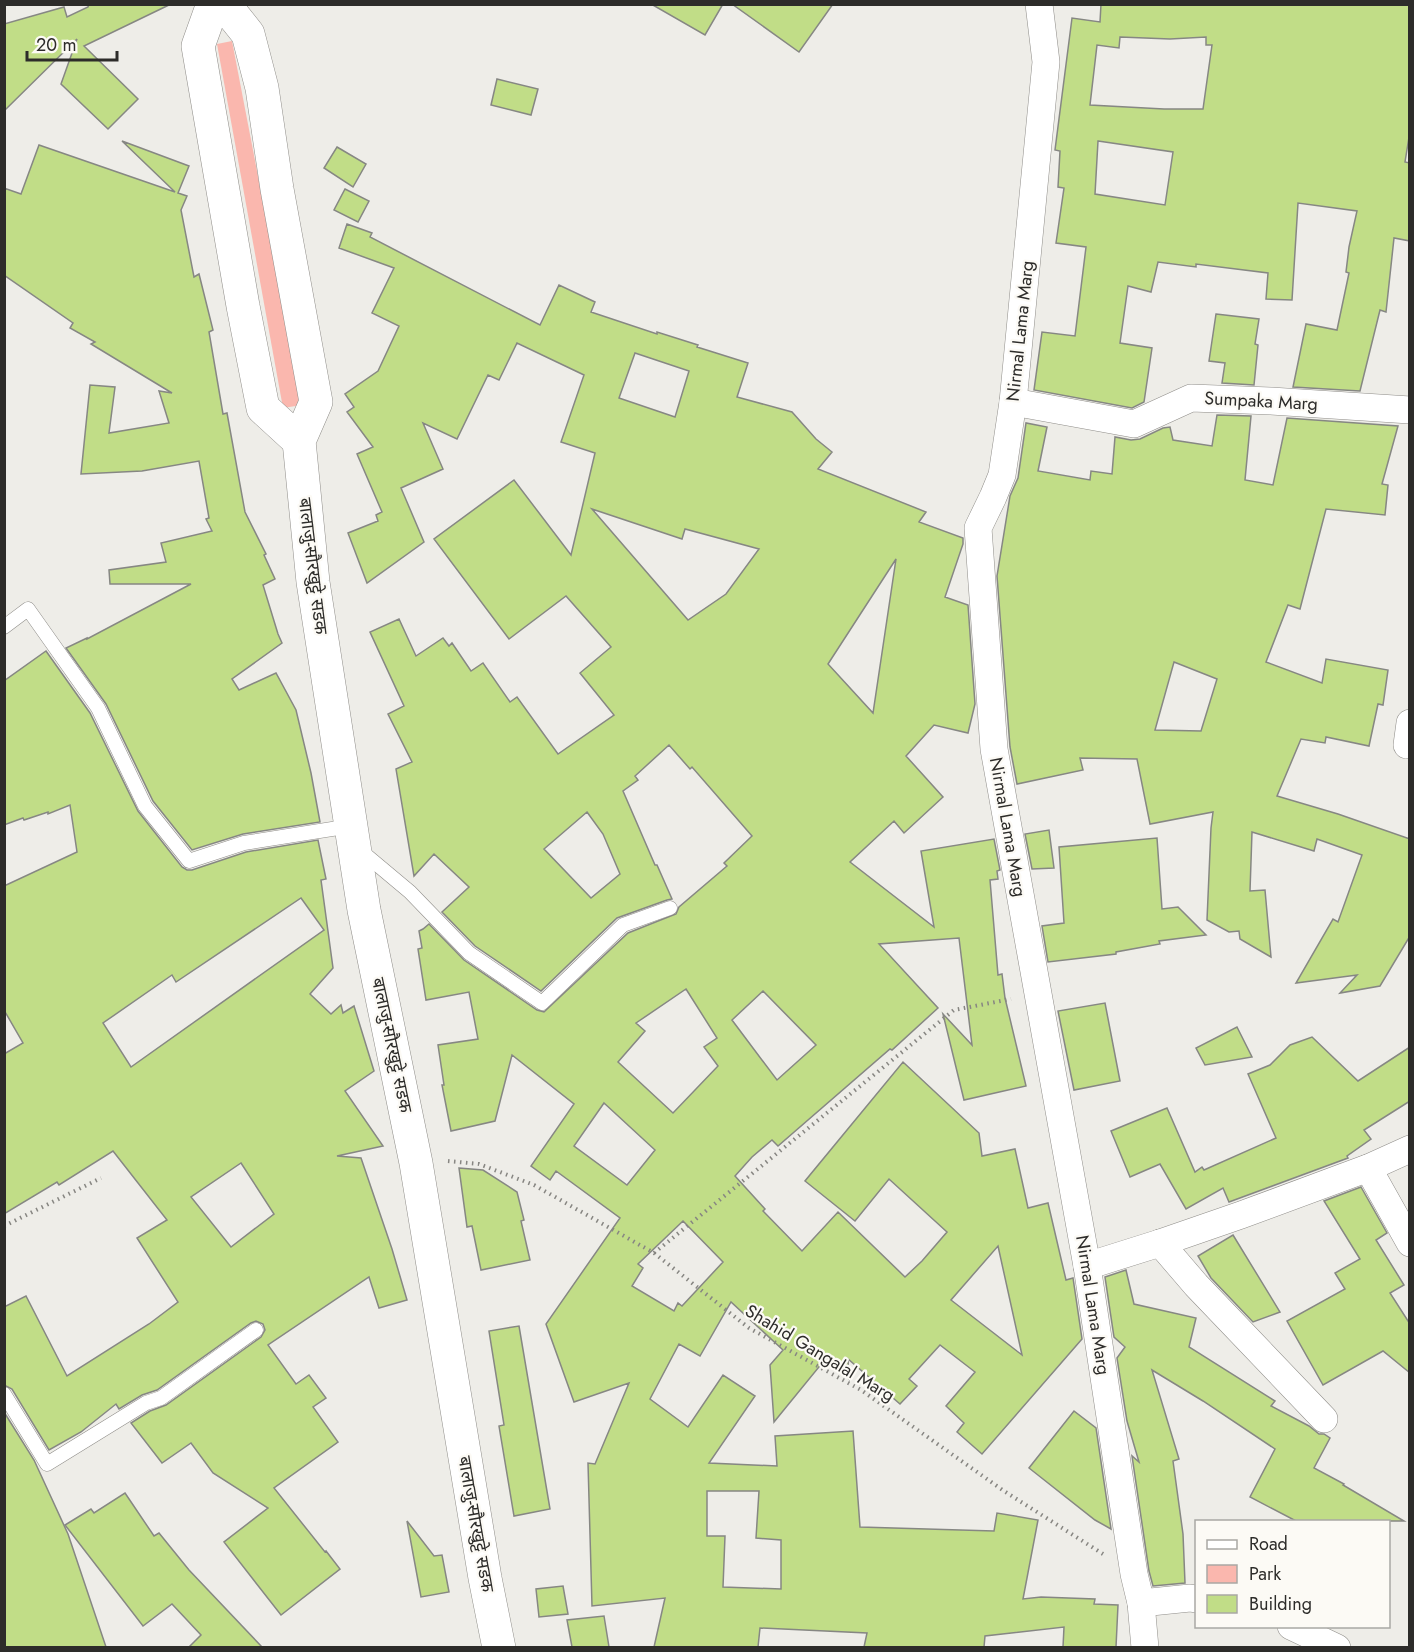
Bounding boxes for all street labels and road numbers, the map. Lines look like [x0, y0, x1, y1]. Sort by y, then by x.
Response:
street label: Nirmal Lama Marg [1000, 259, 1040, 403]
street label: Sumpaka Marg [1204, 385, 1318, 417]
street label: बालाजु-सौरखुट्टे सडक [292, 496, 334, 637]
street label: Nirmal Lama Marg [983, 755, 1033, 899]
street label: बालाजु-सौरखुट्टे सडक [365, 975, 419, 1116]
street label: Nirmal Lama Marg [1069, 1233, 1117, 1377]
street label: Shahid Gangalal Marg [740, 1298, 900, 1408]
street label: बालाजु-सौरखुट्टे सडक [451, 1454, 501, 1595]

